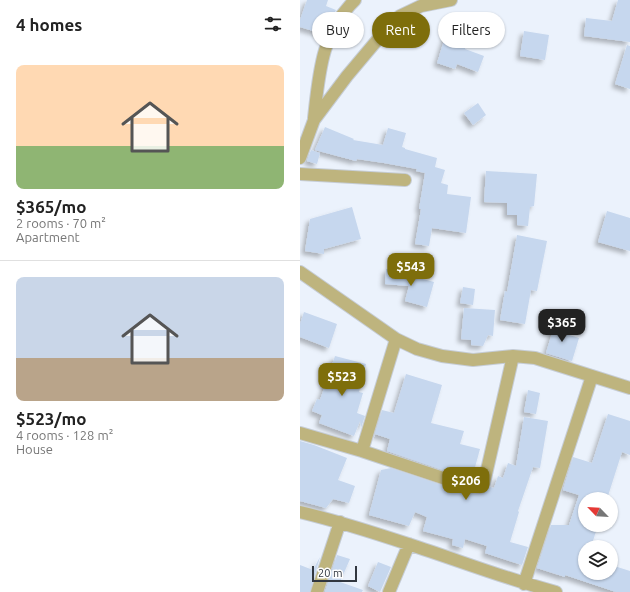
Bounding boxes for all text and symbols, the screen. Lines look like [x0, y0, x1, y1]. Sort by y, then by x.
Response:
chip: Buy [312, 12, 364, 48]
chip: Rent [372, 12, 430, 48]
chip: Filters [438, 12, 505, 48]
icon: filters [262, 13, 284, 35]
text: 4 homes [16, 15, 82, 34]
icon: home [114, 91, 186, 163]
text: $365/mo [16, 197, 86, 216]
text: 2 rooms · 70 m² [16, 216, 106, 230]
text: Apartment [16, 230, 80, 244]
pin: $543 [387, 253, 435, 287]
text: $543 [396, 259, 426, 273]
icon: home [114, 303, 186, 375]
pin: $365 [538, 309, 586, 343]
text: $365 [547, 315, 577, 329]
pin: $523 [318, 363, 366, 397]
text: $523 [327, 369, 357, 383]
text: $523/mo [16, 409, 86, 428]
text: 4 rooms · 128 m² [16, 428, 113, 442]
text: House [16, 442, 53, 456]
pin: $206 [442, 467, 490, 501]
text: $206 [451, 473, 481, 487]
north arrow [578, 492, 618, 532]
map controls [578, 492, 618, 580]
button: layers [578, 540, 618, 580]
scale bar [312, 564, 357, 583]
text: 20 m [318, 567, 342, 579]

